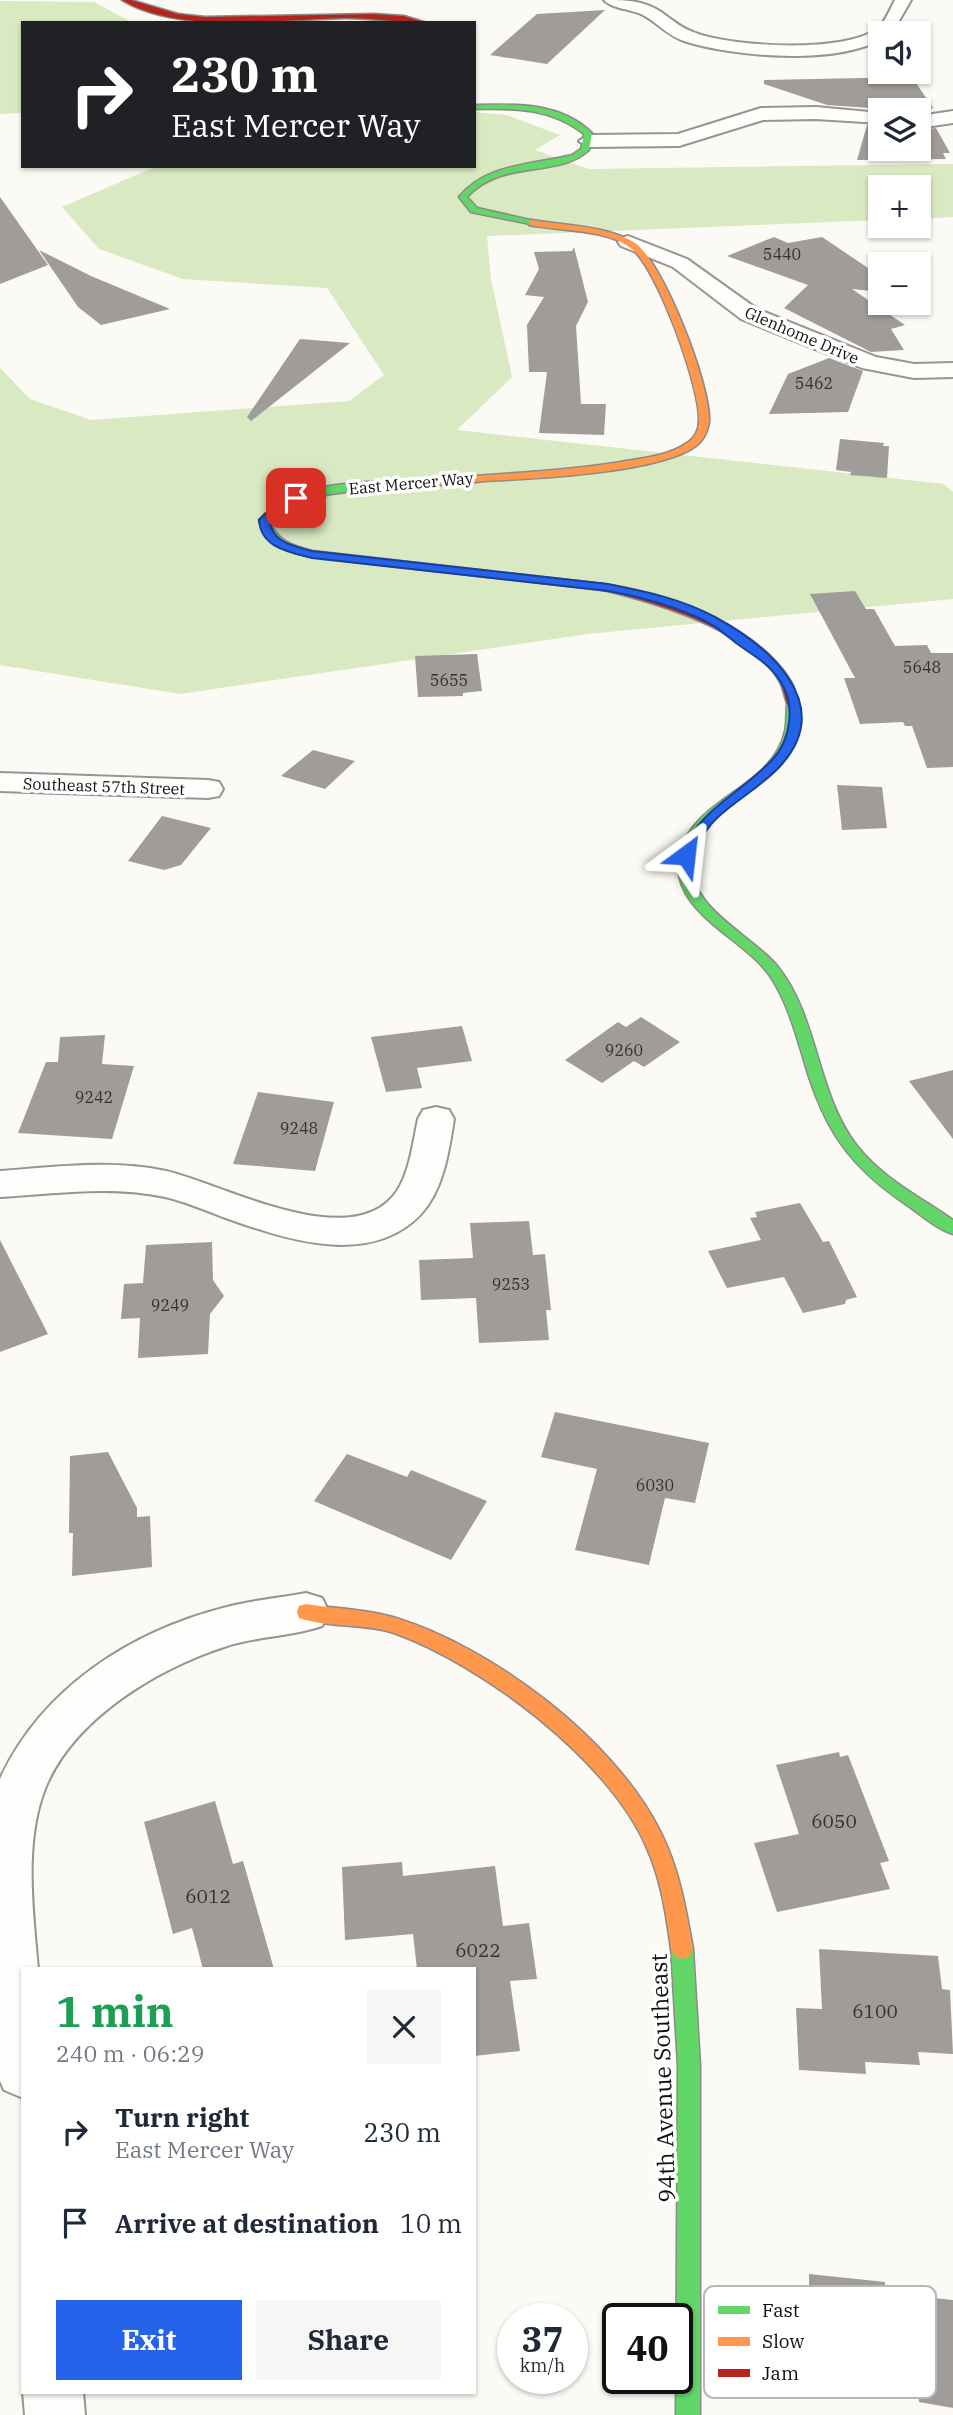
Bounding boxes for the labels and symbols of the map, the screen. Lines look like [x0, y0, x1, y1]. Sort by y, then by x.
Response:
house number: 5440 [763, 244, 801, 264]
street label: Glenhome Drive [742, 302, 862, 368]
house number: 5462 [795, 373, 833, 393]
pin [266, 468, 326, 528]
street label: East Mercer Way [348, 468, 474, 498]
house number: 5648 [903, 657, 941, 677]
house number: 5655 [430, 670, 468, 690]
street label: Southeast 57th Street [23, 773, 186, 799]
position arrow [649, 818, 723, 892]
house number: 9260 [605, 1040, 643, 1060]
house number: 9242 [75, 1087, 113, 1107]
house number: 9248 [280, 1118, 318, 1138]
house number: 9253 [492, 1274, 530, 1294]
house number: 9249 [151, 1295, 189, 1315]
house number: 6030 [636, 1475, 674, 1495]
house number: 6050 [811, 1809, 857, 1833]
house number: 6012 [185, 1884, 231, 1908]
house number: 6022 [455, 1938, 501, 1962]
street label: 94th Avenue Southeast [643, 1953, 681, 2203]
house number: 6100 [852, 1999, 898, 2023]
legend [704, 2286, 936, 2398]
text: Fast [762, 2298, 800, 2322]
speed limit sign: 40 [602, 2303, 693, 2394]
text: Slow [762, 2329, 804, 2353]
text: Jam [762, 2361, 799, 2385]

